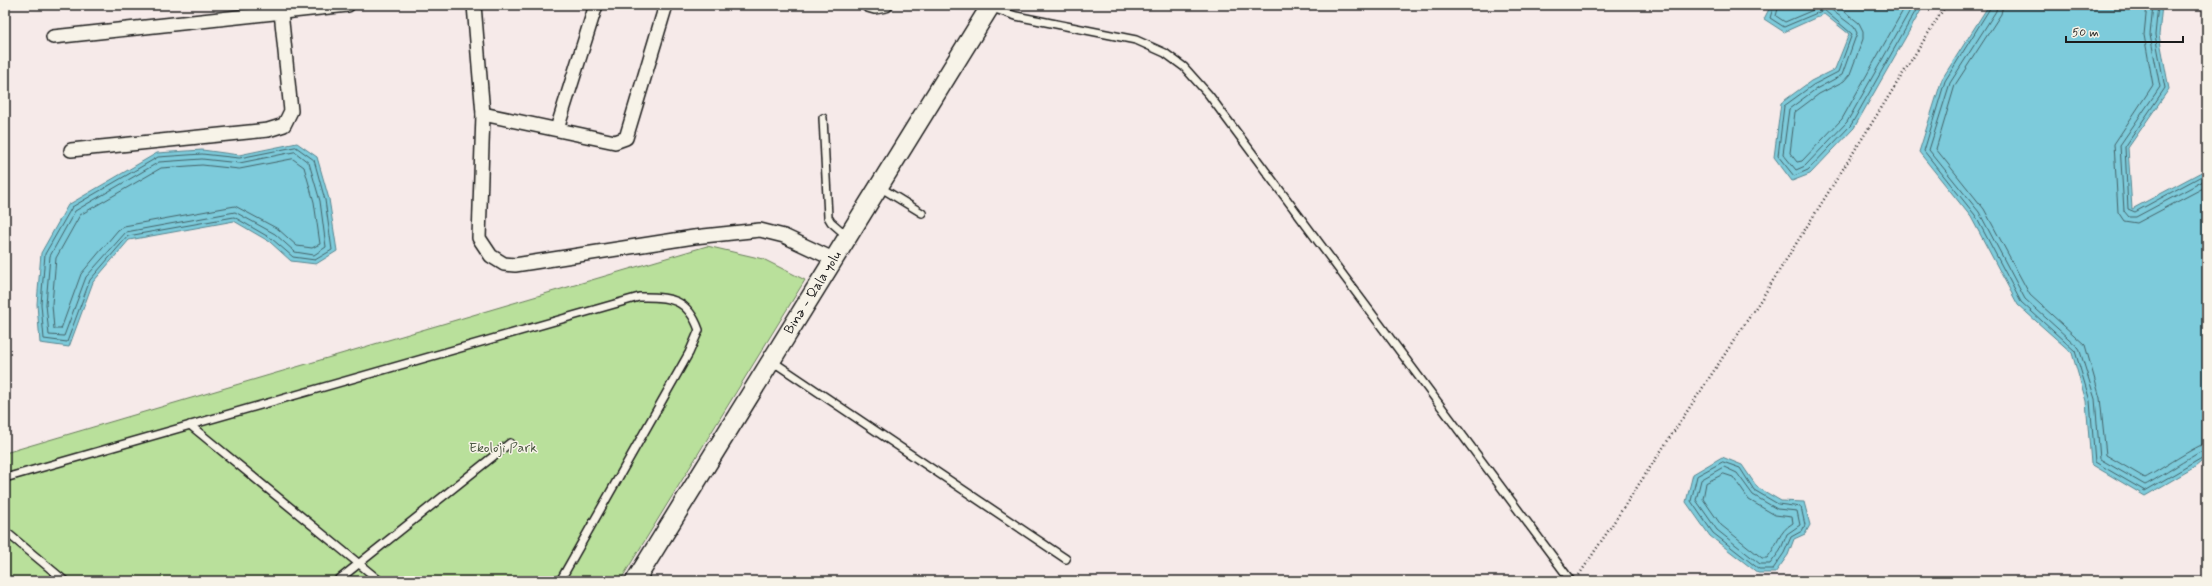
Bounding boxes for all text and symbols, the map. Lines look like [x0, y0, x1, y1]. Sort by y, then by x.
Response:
scale bar [2066, 18, 2183, 44]
text: 50 m [2072, 25, 2099, 41]
street label: Binə - Qala yolu [780, 247, 846, 338]
park label: Ekoloji Park [469, 439, 537, 457]

